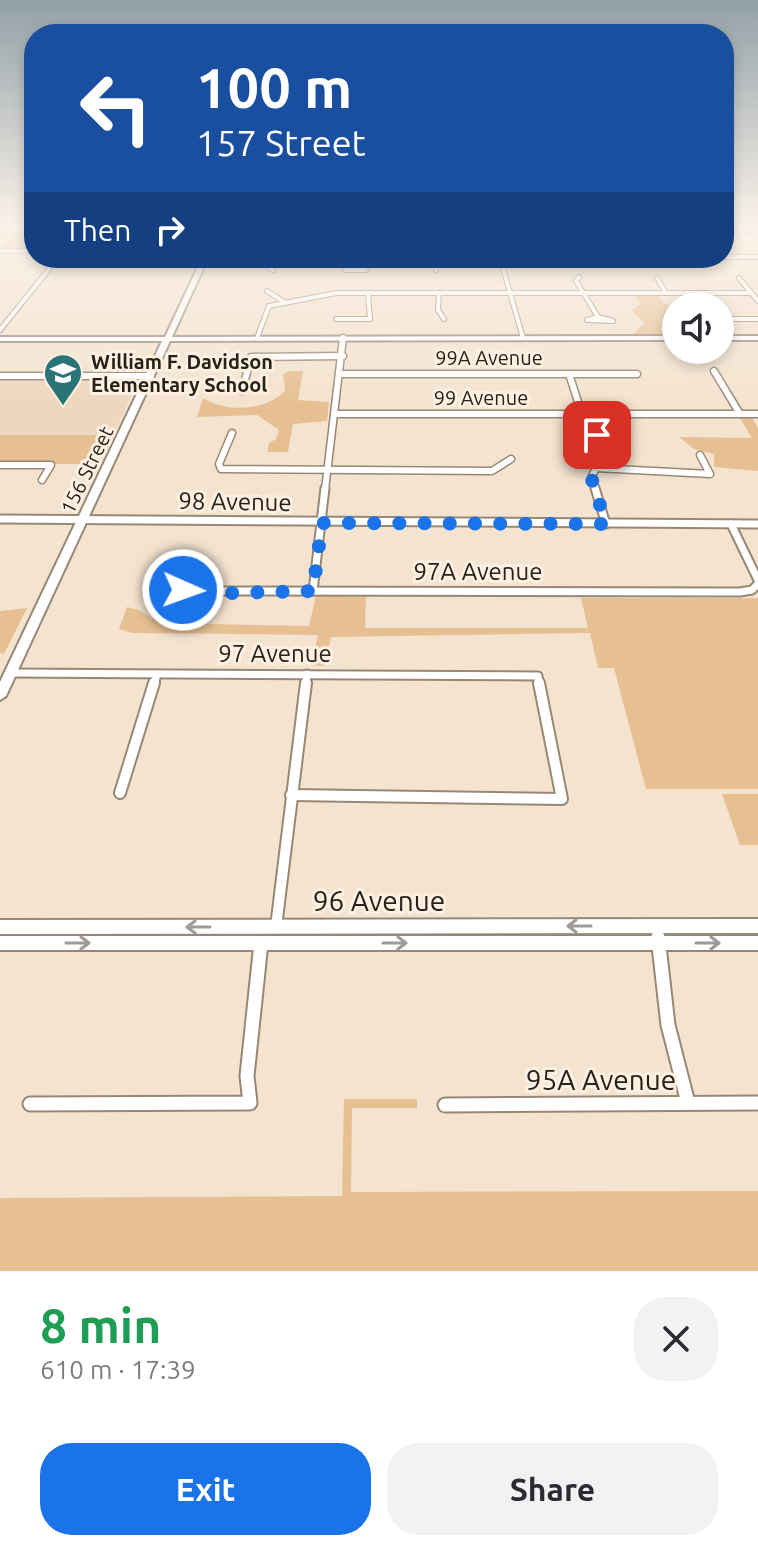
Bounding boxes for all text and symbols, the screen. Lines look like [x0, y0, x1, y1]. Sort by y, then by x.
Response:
icon: left [64, 56, 168, 160]
text: 100 m [196, 56, 352, 119]
text: 157 Street [196, 122, 366, 163]
icon: right [148, 208, 192, 252]
text: Then [64, 213, 132, 247]
map controls [662, 292, 734, 364]
button: sound [662, 292, 734, 364]
street label: 99A Avenue [435, 346, 543, 369]
place label: William F. Davidson Elementary School [91, 350, 273, 396]
school or university icon: William F. Davidson Elementary School [42, 352, 84, 407]
street label: 99 Avenue [434, 386, 528, 409]
pin [563, 401, 631, 469]
icon: arrive [575, 413, 619, 457]
street label: 156 Street [56, 422, 118, 517]
street label: 98 Avenue [178, 487, 292, 516]
position arrow [141, 548, 225, 632]
street label: 97A Avenue [413, 558, 543, 585]
street label: 97 Avenue [218, 640, 332, 667]
street label: 96 Avenue [313, 885, 445, 916]
one-way arrow [185, 919, 212, 935]
one-way arrow [566, 919, 593, 934]
one-way arrow [64, 935, 91, 951]
one-way arrow [381, 935, 408, 951]
one-way arrow [694, 935, 721, 951]
street label: 95A Avenue [526, 1064, 676, 1095]
button: close [634, 1297, 718, 1381]
text: 8 min [40, 1298, 161, 1352]
text: 610 m · 17:39 [40, 1355, 196, 1384]
button: Exit [40, 1443, 371, 1535]
button: Share [387, 1443, 718, 1535]

